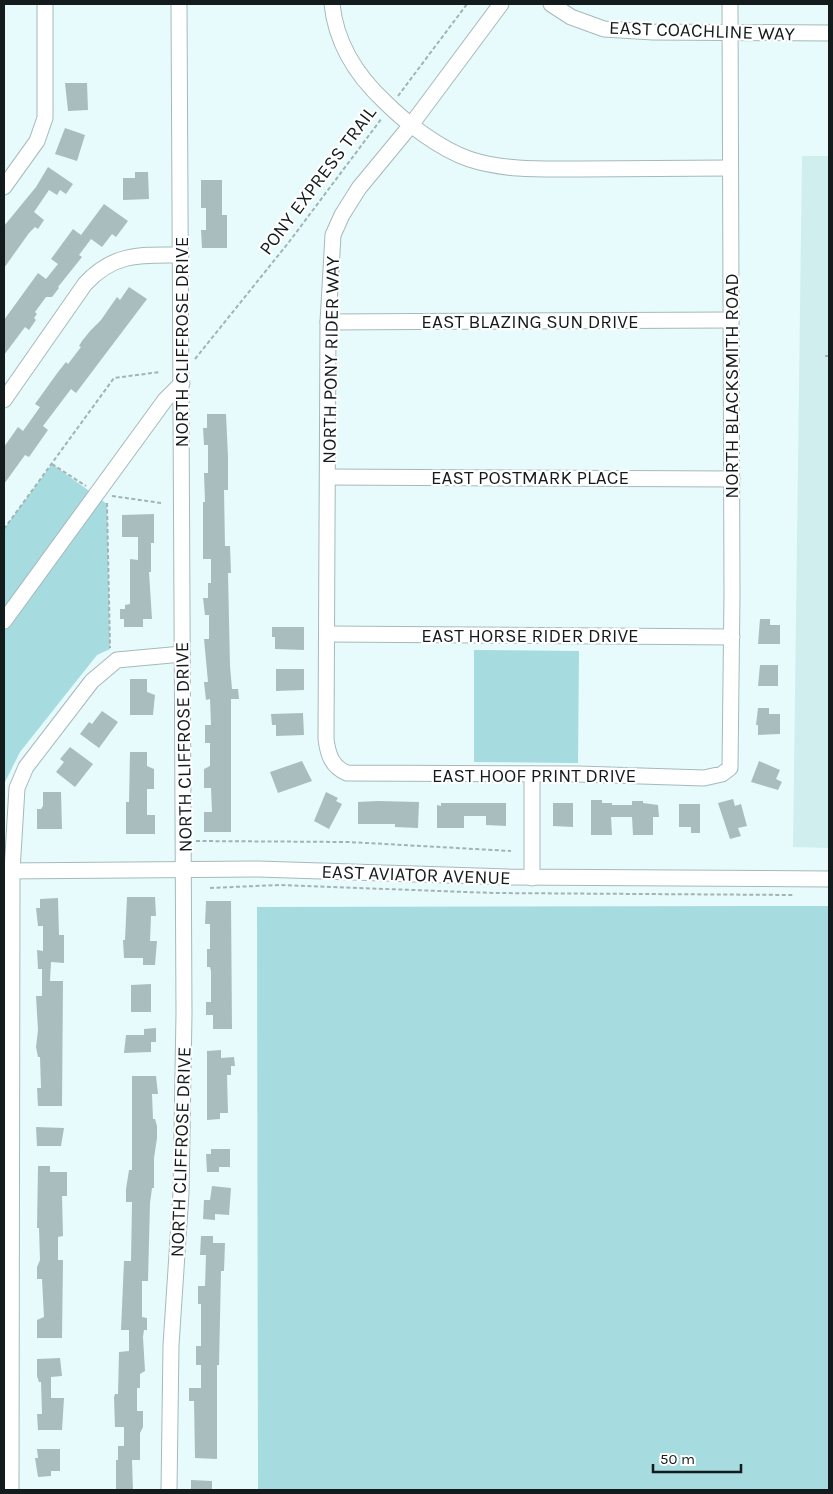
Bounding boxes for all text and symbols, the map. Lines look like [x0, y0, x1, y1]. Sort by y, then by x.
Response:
street label: EAST COACHLINE WAY [609, 17, 796, 45]
street label: PONY EXPRESS TRAIL [255, 102, 381, 259]
street label: NORTH CLIFFROSE DRIVE [171, 237, 193, 447]
street label: NORTH PONY RIDER WAY [318, 255, 344, 464]
street label: NORTH BLACKSMITH ROAD [721, 273, 743, 499]
street label: EAST BLAZING SUN DRIVE [421, 311, 639, 333]
street label: EAST POSTMARK PLACE [431, 467, 629, 489]
street label: EAST HORSE RIDER DRIVE [421, 625, 639, 647]
street label: NORTH CLIFFROSE DRIVE [171, 641, 197, 853]
street label: EAST HOOF PRINT DRIVE [432, 765, 636, 787]
street label: EAST AVIATOR AVENUE [321, 861, 511, 889]
street label: NORTH CLIFFROSE DRIVE [166, 1046, 196, 1258]
scale bar [653, 1442, 740, 1474]
text: 50 m [660, 1450, 695, 1468]

